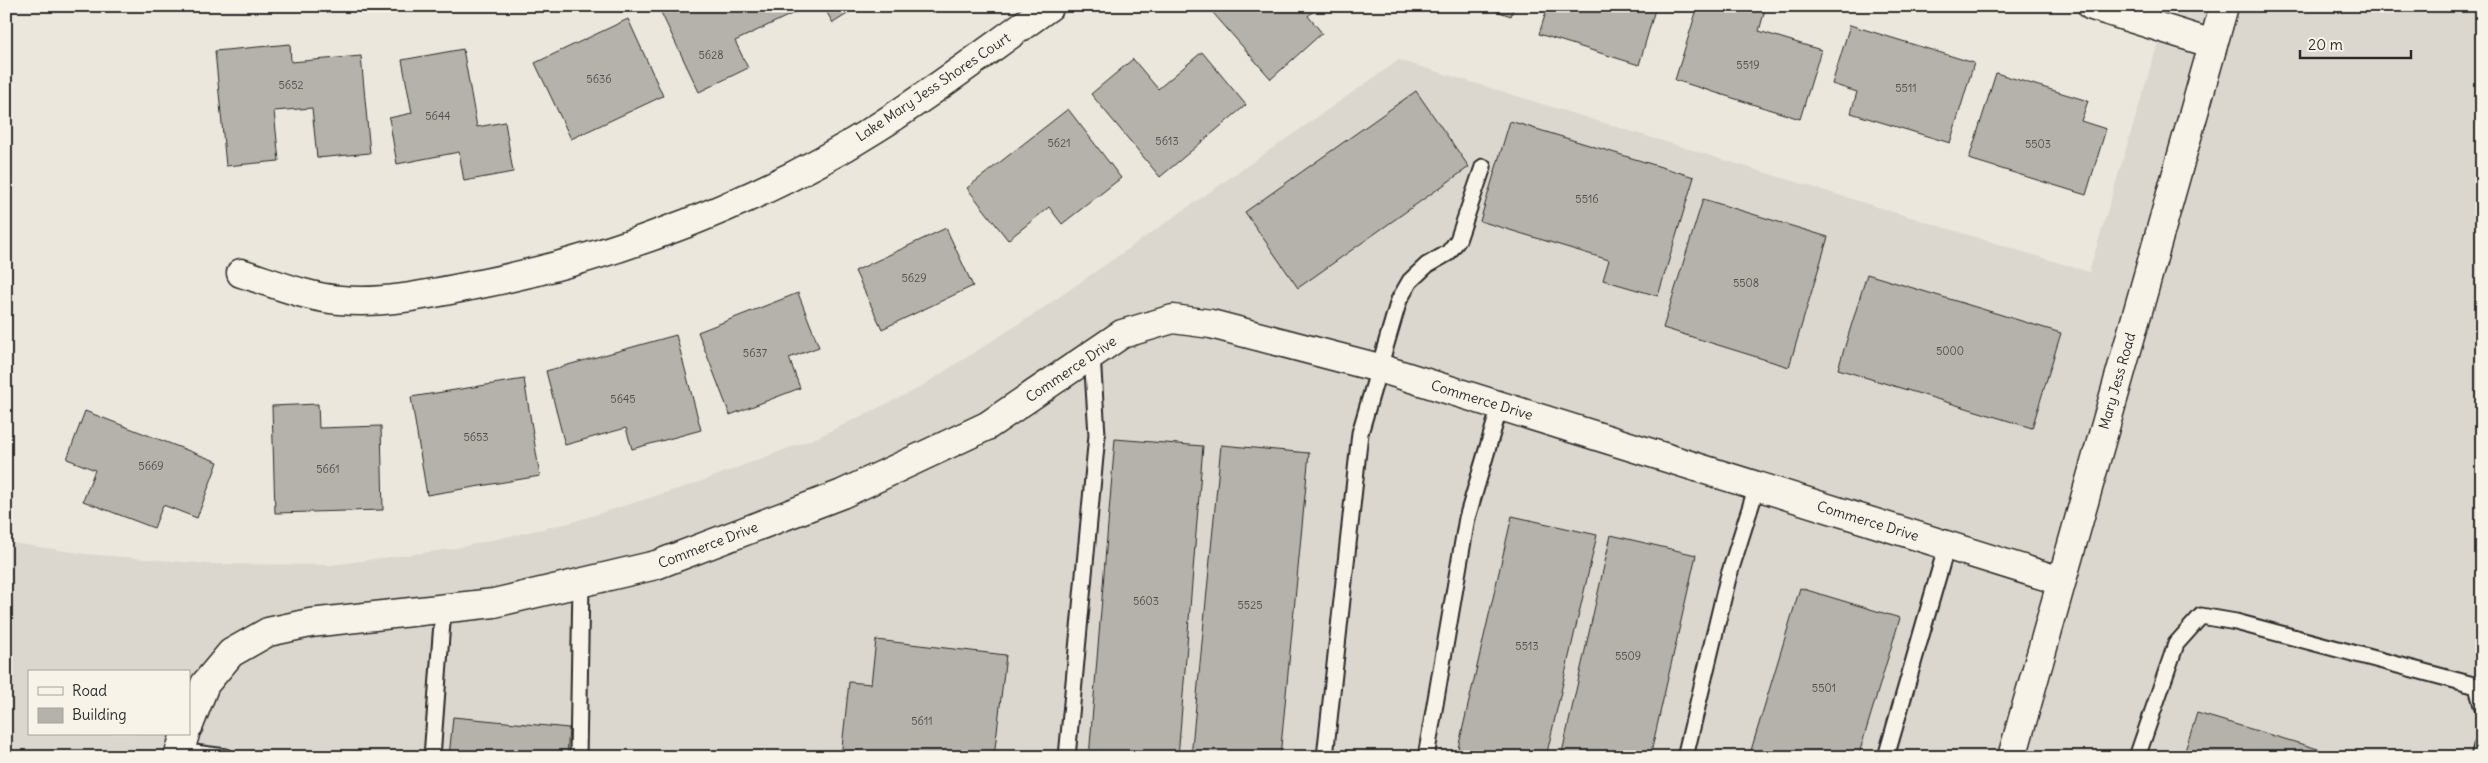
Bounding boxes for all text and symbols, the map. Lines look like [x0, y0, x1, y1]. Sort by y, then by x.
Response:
street label: Lake Mary Jess Shores Court [852, 28, 1014, 145]
scale bar [2300, 28, 2412, 60]
text: 20 m [2308, 35, 2343, 54]
house number: 5628 [698, 48, 724, 62]
house number: 5519 [1736, 58, 1760, 72]
house number: 5636 [586, 72, 612, 86]
house number: 5652 [278, 78, 304, 92]
house number: 5511 [1895, 81, 1917, 95]
house number: 5644 [425, 109, 451, 123]
house number: 5613 [1155, 134, 1179, 148]
house number: 5621 [1047, 136, 1071, 150]
house number: 5503 [2025, 137, 2051, 151]
house number: 5516 [1575, 192, 1599, 206]
house number: 5629 [901, 271, 927, 285]
house number: 5508 [1733, 276, 1759, 290]
street label: Mary Jess Road [2095, 331, 2139, 431]
street label: Commerce Drive [1022, 332, 1120, 406]
house number: 5000 [1936, 344, 1964, 358]
house number: 5637 [743, 346, 768, 360]
street label: Commerce Drive [1429, 376, 1535, 424]
house number: 5645 [610, 392, 636, 406]
house number: 5653 [463, 430, 489, 444]
house number: 5669 [138, 459, 164, 473]
house number: 5661 [316, 462, 340, 476]
street label: Commerce Drive [1815, 497, 1921, 545]
street label: Commerce Drive [656, 518, 760, 572]
house number: 5603 [1133, 594, 1159, 608]
house number: 5525 [1237, 598, 1263, 612]
house number: 5513 [1515, 639, 1539, 653]
house number: 5509 [1615, 649, 1641, 663]
legend [28, 670, 190, 736]
text: Road [72, 681, 107, 700]
house number: 5501 [1812, 681, 1836, 695]
text: Building [72, 705, 127, 724]
house number: 5611 [911, 714, 933, 728]

